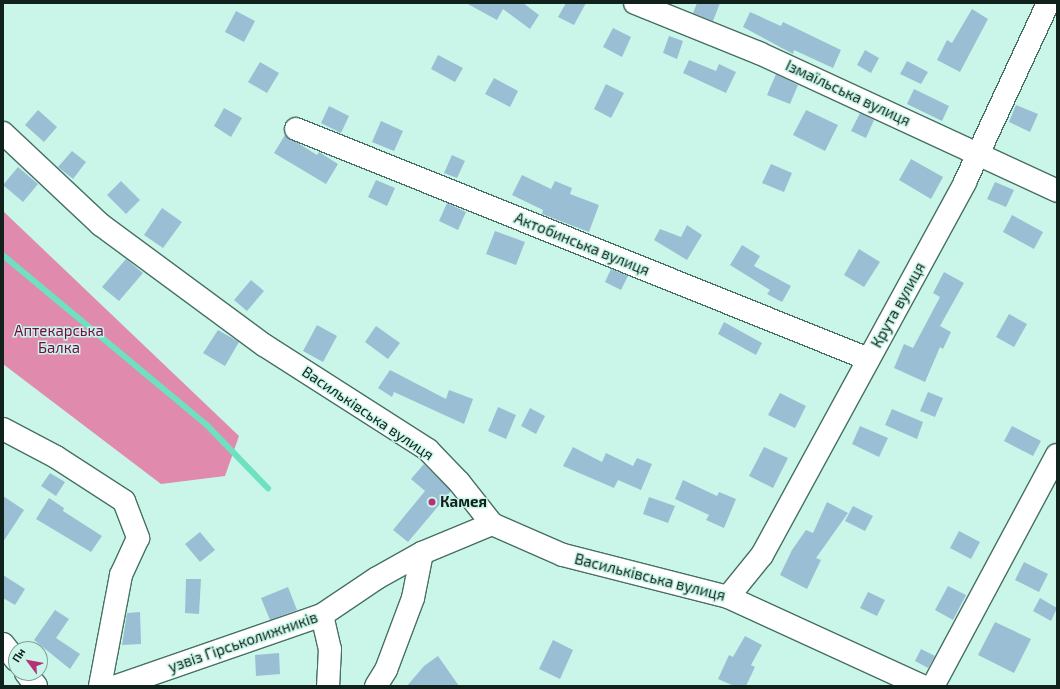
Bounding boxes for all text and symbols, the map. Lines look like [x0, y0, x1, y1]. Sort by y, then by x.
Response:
street label: Ізмаїльська вулиця [783, 56, 913, 130]
street label: Актобинська вулиця [512, 209, 652, 279]
street label: Крута вулиця [867, 259, 929, 351]
park label: Аптекарська Балка [14, 321, 104, 356]
street label: Васильківська вулиця [299, 362, 437, 464]
place label: Камея [440, 493, 487, 511]
marker: Камея [427, 497, 437, 507]
street label: Васильківська вулиця [573, 550, 727, 604]
street label: узвіз Гірськолижників [166, 608, 320, 676]
north arrow [8, 641, 48, 681]
text: Пн [9, 645, 28, 664]

